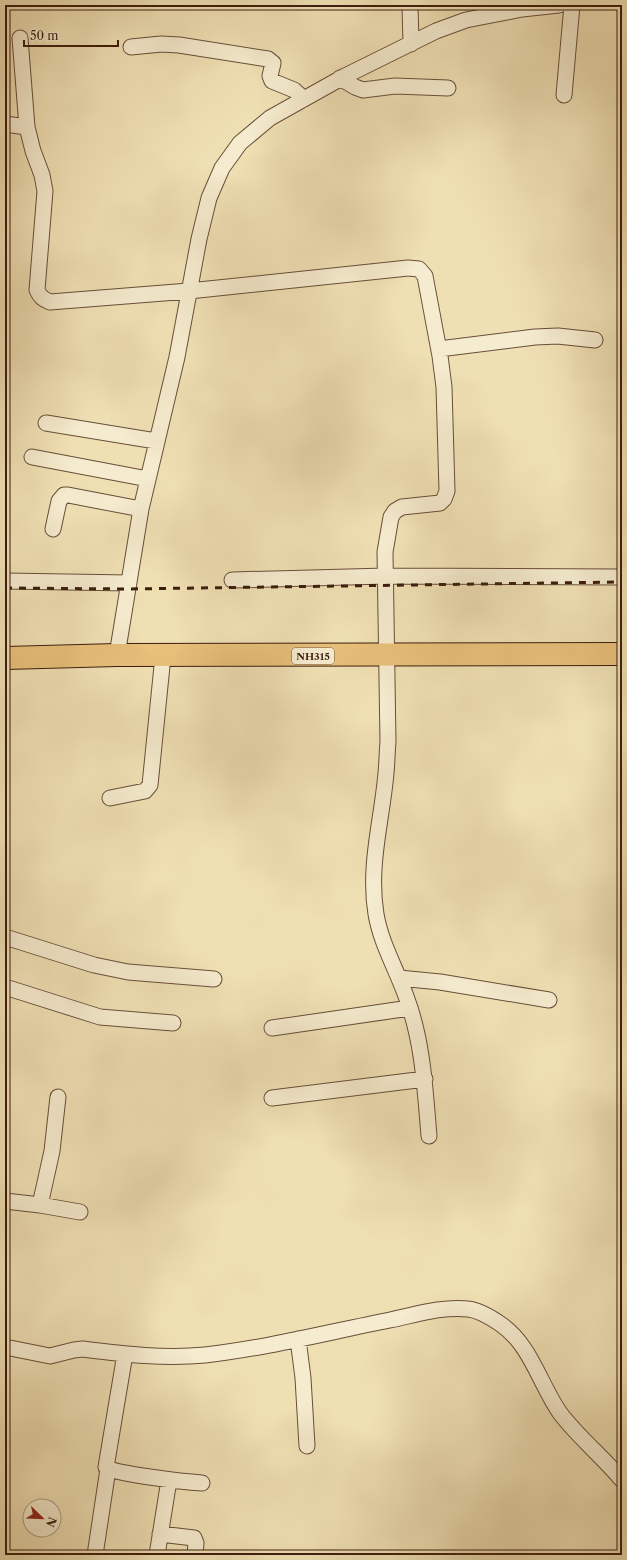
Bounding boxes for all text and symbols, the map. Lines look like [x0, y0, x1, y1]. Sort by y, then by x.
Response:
scale bar [24, 22, 118, 48]
text: 50 m [30, 28, 59, 43]
road number: NH315 [292, 648, 334, 664]
north arrow [22, 1498, 62, 1538]
text: N [43, 1515, 60, 1529]

